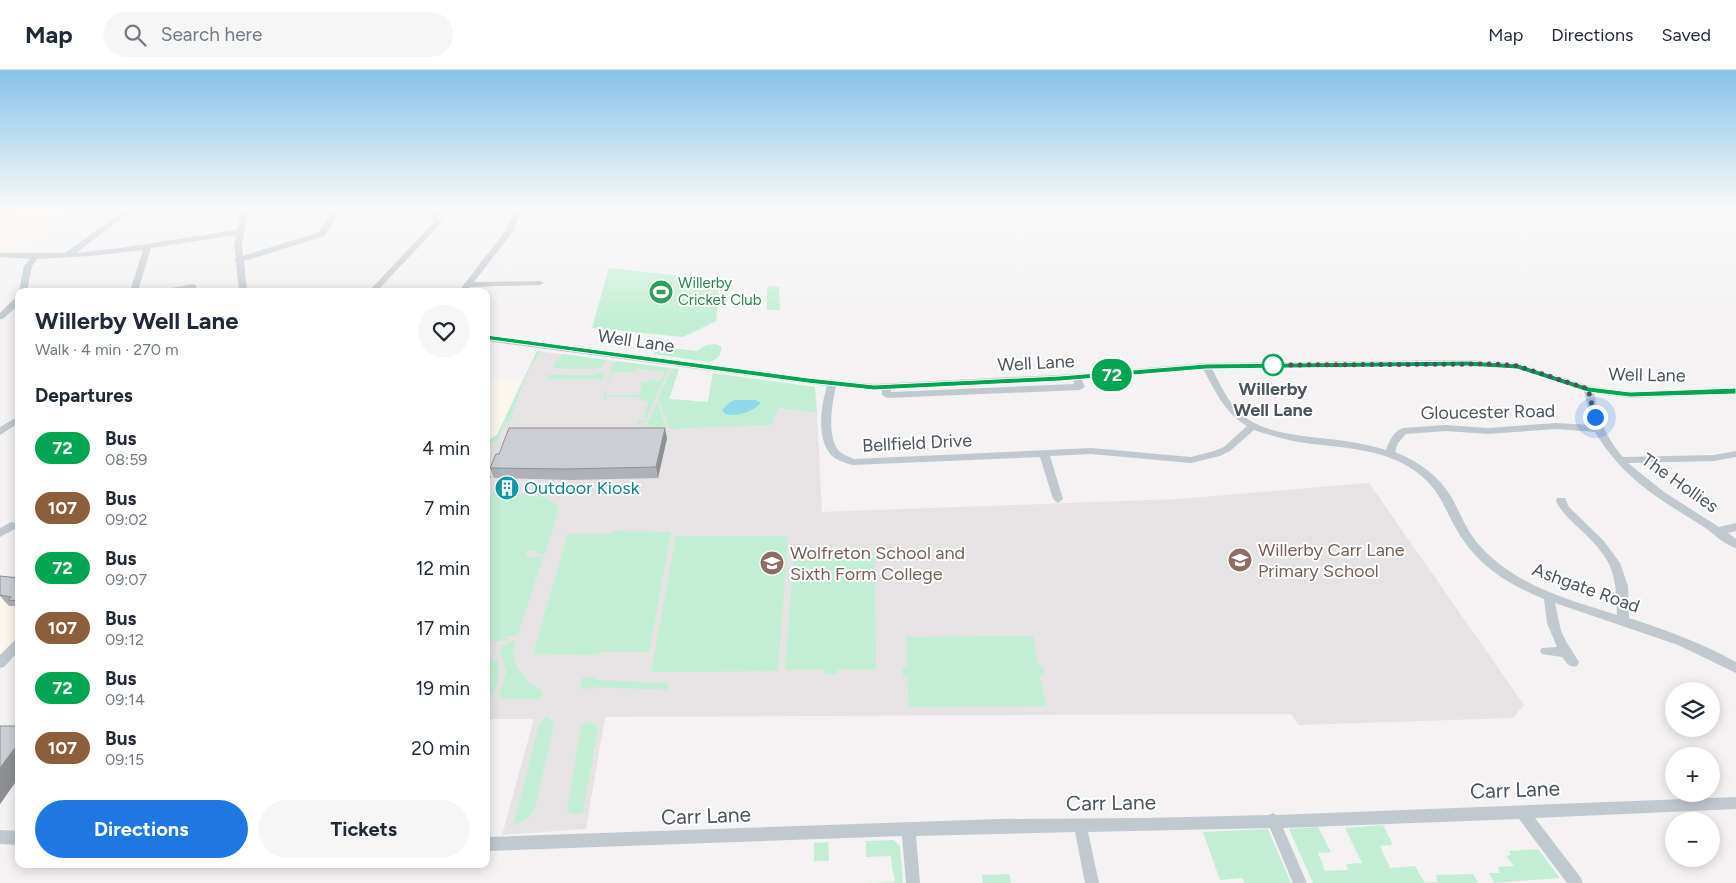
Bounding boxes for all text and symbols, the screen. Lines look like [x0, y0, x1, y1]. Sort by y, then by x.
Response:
search box [103, 12, 453, 57]
text: Map [25, 20, 73, 49]
icon: search [121, 21, 149, 49]
text: Search here [161, 23, 262, 46]
text: Map [1488, 24, 1523, 46]
text: Directions [1551, 24, 1633, 46]
text: Saved [1661, 24, 1711, 46]
place label: Willerby Cricket Club [678, 274, 762, 309]
sports icon: Willerby Cricket Club [648, 279, 674, 305]
button: heart [418, 305, 470, 357]
text: Willerby Well Lane [35, 306, 239, 335]
street label: Well Lane [596, 325, 676, 357]
text: Walk · 4 min · 270 m [35, 340, 179, 359]
street label: Well Lane [997, 350, 1075, 376]
marker: Willerby Well Lane [1262, 354, 1284, 376]
line badge: 72 [1090, 359, 1134, 391]
street label: Well Lane [1608, 363, 1686, 387]
text: 72 [1102, 364, 1122, 386]
place label: Willerby Well Lane [1233, 378, 1313, 421]
text: Departures [35, 384, 133, 407]
street label: Gloucester Road [1420, 400, 1556, 424]
your location [1583, 405, 1608, 430]
text: Bus [105, 427, 136, 450]
street label: Bellfield Drive [862, 429, 973, 457]
text: 72 [52, 437, 73, 459]
text: 4 min [422, 437, 470, 460]
street label: The Hollies [1637, 449, 1723, 517]
text: 08:59 [105, 450, 147, 469]
building icon: Outdoor Kiosk [494, 475, 520, 501]
place label: Outdoor Kiosk [524, 477, 640, 499]
text: Bus [105, 487, 136, 510]
text: 107 [48, 497, 77, 519]
text: 7 min [424, 497, 470, 520]
text: 09:02 [105, 510, 148, 529]
place label: Willerby Carr Lane Primary School [1258, 539, 1405, 582]
place label: Wolfreton School and Sixth Form College [790, 542, 965, 585]
text: Bus [105, 547, 136, 570]
school or university icon: Willerby Carr Lane Primary School [1227, 547, 1253, 573]
school or university icon: Wolfreton School and Sixth Form College [759, 550, 785, 576]
text: 72 [52, 557, 73, 579]
text: 12 min [416, 557, 470, 580]
street label: Ashgate Road [1529, 558, 1643, 618]
text: 09:07 [105, 570, 147, 589]
text: Bus [105, 607, 136, 630]
text: 107 [48, 617, 77, 639]
text: 17 min [416, 617, 470, 640]
text: 09:12 [105, 630, 144, 649]
text: Bus [105, 667, 136, 690]
text: 72 [52, 677, 73, 699]
text: 19 min [416, 677, 470, 700]
map controls [1665, 682, 1720, 867]
button: layers [1665, 682, 1720, 737]
text: 09:14 [105, 690, 145, 709]
text: Bus [105, 727, 136, 750]
text: 107 [48, 737, 77, 759]
text: 20 min [411, 737, 470, 760]
button: + [1665, 747, 1720, 802]
text: 09:15 [105, 750, 144, 769]
street label: Carr Lane [1470, 775, 1560, 804]
street label: Carr Lane [1066, 789, 1156, 816]
button: Directions [35, 800, 248, 858]
button: Tickets [258, 800, 470, 858]
street label: Carr Lane [661, 801, 751, 830]
button: − [1665, 812, 1720, 867]

